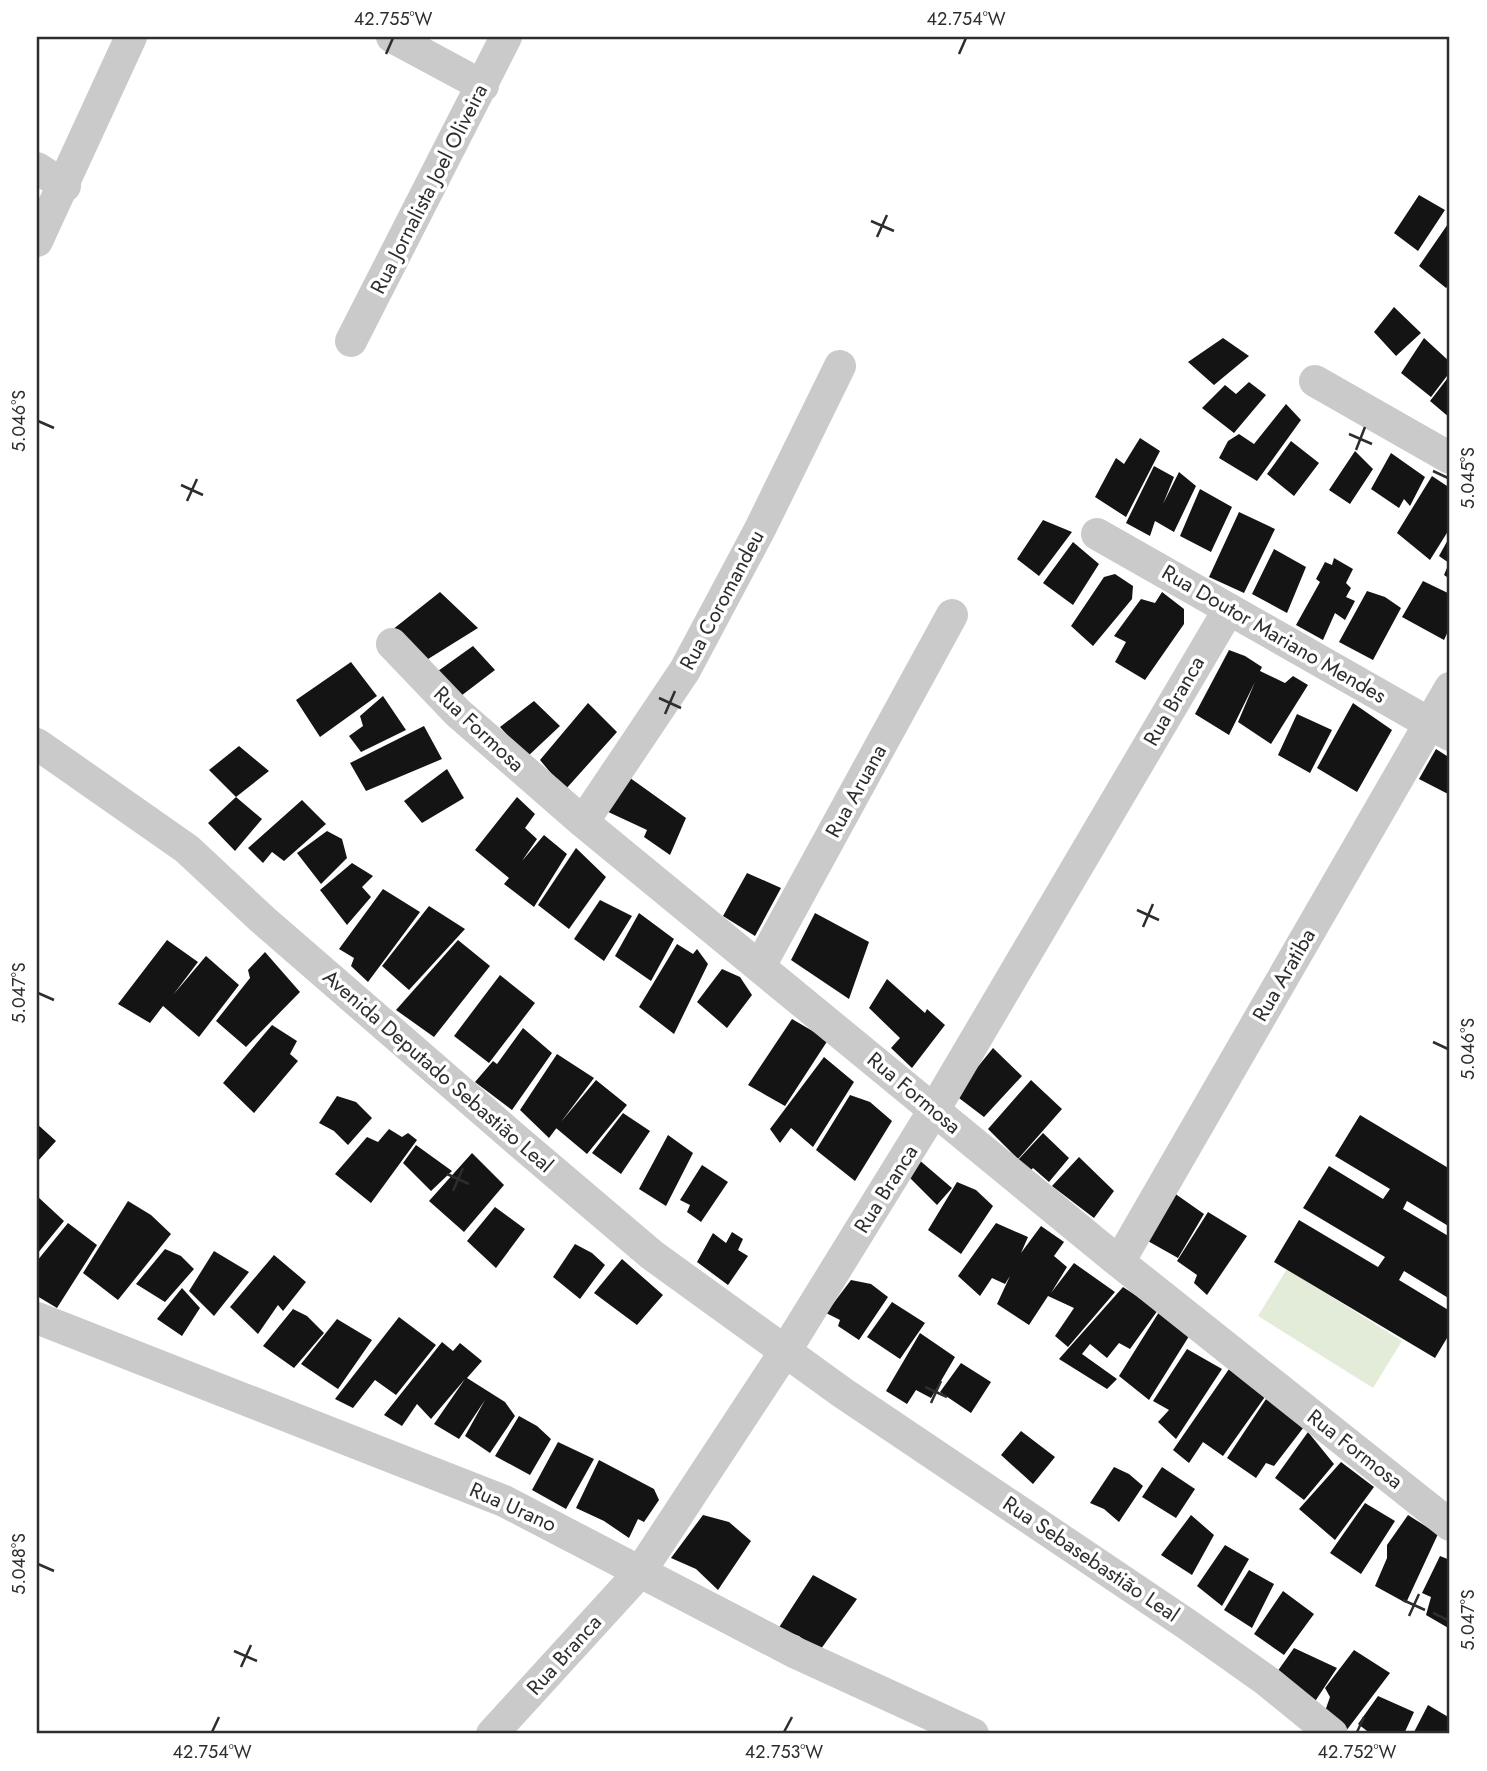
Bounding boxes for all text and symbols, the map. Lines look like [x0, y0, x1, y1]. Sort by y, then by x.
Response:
text: 42.755°W [354, 6, 433, 32]
text: 42.754°W [926, 6, 1006, 32]
street label: Rua Jornalista Joel Oliveira [363, 79, 495, 299]
text: 5.046°S [6, 390, 32, 452]
text: 5.045°S [1455, 447, 1481, 509]
street label: Rua Coromandeu [672, 525, 772, 675]
street label: Rua Doutor Mariano Mendes [1156, 557, 1392, 711]
street label: Rua Branca [1136, 650, 1212, 752]
street label: Rua Formosa [427, 679, 531, 779]
street label: Rua Aruana [818, 739, 894, 843]
street label: Rua Aratiba [1245, 923, 1323, 1027]
text: 5.047°S [6, 962, 32, 1024]
street label: Avenida Deputado Sebastião Leal [316, 962, 560, 1180]
text: 5.046°S [1455, 1018, 1481, 1080]
street label: Rua Formosa [861, 1045, 967, 1141]
street label: Rua Branca [847, 1139, 925, 1239]
street label: Rua Formosa [1301, 1402, 1409, 1496]
street label: Rua Urano [465, 1475, 561, 1539]
street label: Rua Sebasebastião Leal [997, 1489, 1185, 1629]
text: 5.048°S [6, 1533, 32, 1595]
text: 5.047°S [1455, 1589, 1481, 1651]
street label: Rua Branca [520, 1608, 608, 1702]
text: 42.754°W [172, 1739, 252, 1765]
text: 42.753°W [745, 1739, 823, 1765]
text: 42.752°W [1318, 1739, 1397, 1765]

